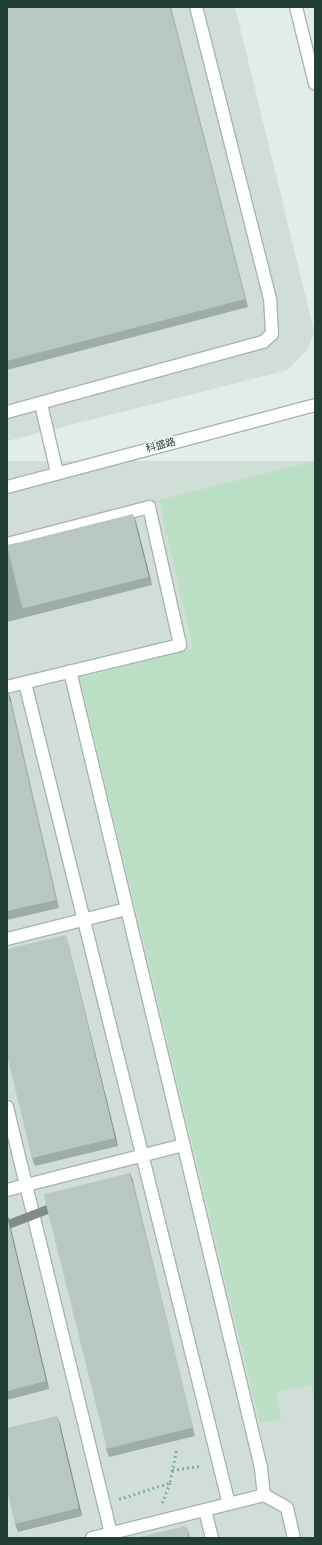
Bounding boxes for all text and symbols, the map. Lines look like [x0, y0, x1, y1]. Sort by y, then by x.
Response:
street label: 科盛路 [145, 436, 177, 456]

